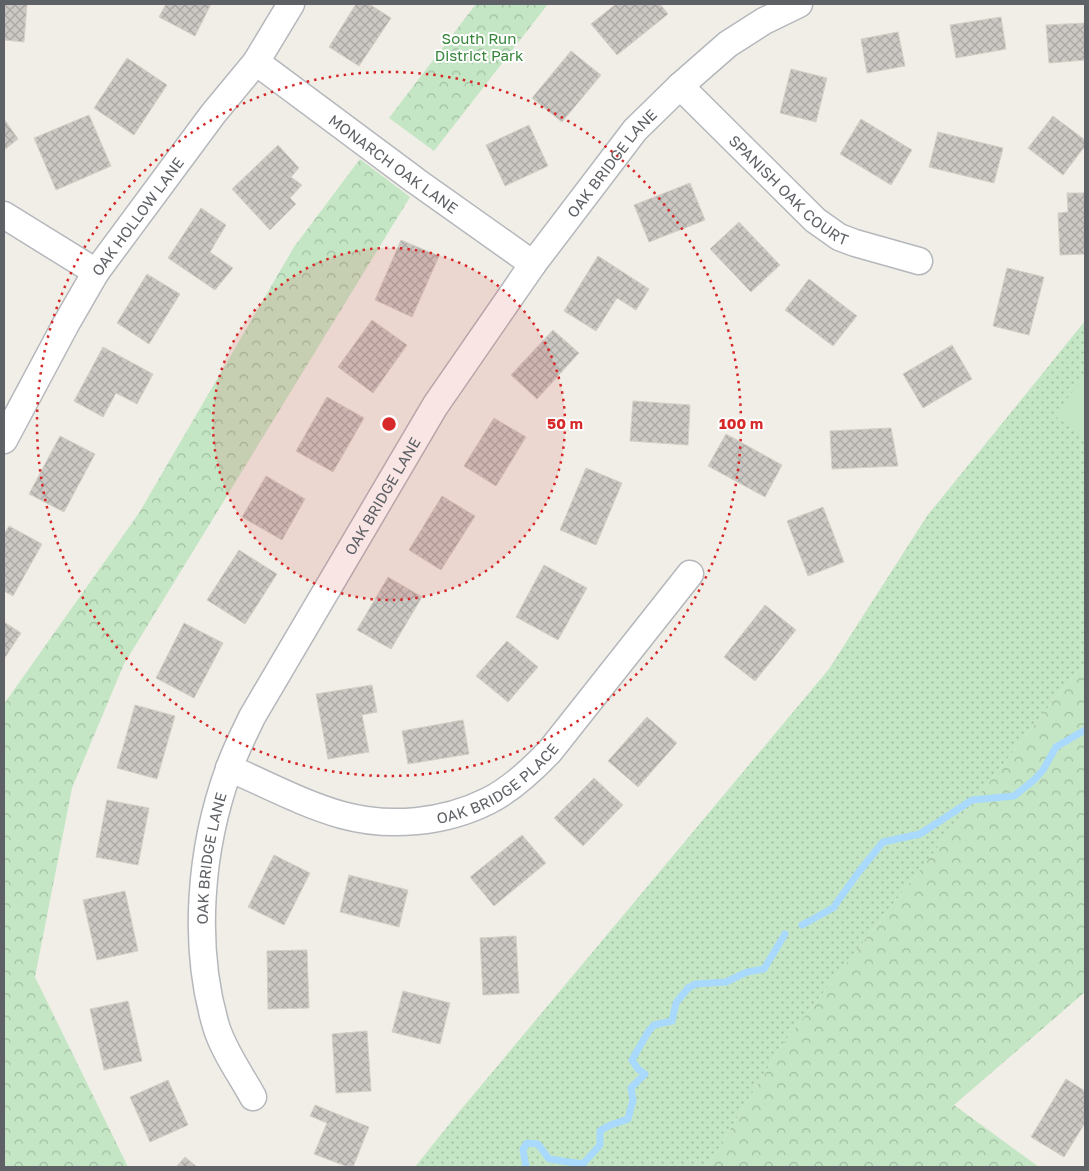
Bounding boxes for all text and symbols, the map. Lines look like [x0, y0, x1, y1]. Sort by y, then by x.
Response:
park label: South Run District Park [435, 29, 524, 64]
street label: OAK BRIDGE LANE [563, 105, 660, 221]
street label: MONARCH OAK LANE [325, 110, 462, 217]
street label: SPANISH OAK COURT [726, 131, 851, 249]
street label: OAK HOLLOW LANE [88, 153, 187, 279]
text: 50 m [547, 414, 583, 432]
text: 100 m [719, 414, 763, 432]
centre of rings [380, 415, 398, 433]
street label: OAK BRIDGE LANE [340, 434, 424, 558]
street label: OAK BRIDGE PLACE [435, 739, 562, 827]
street label: OAK BRIDGE LANE [193, 790, 230, 924]

